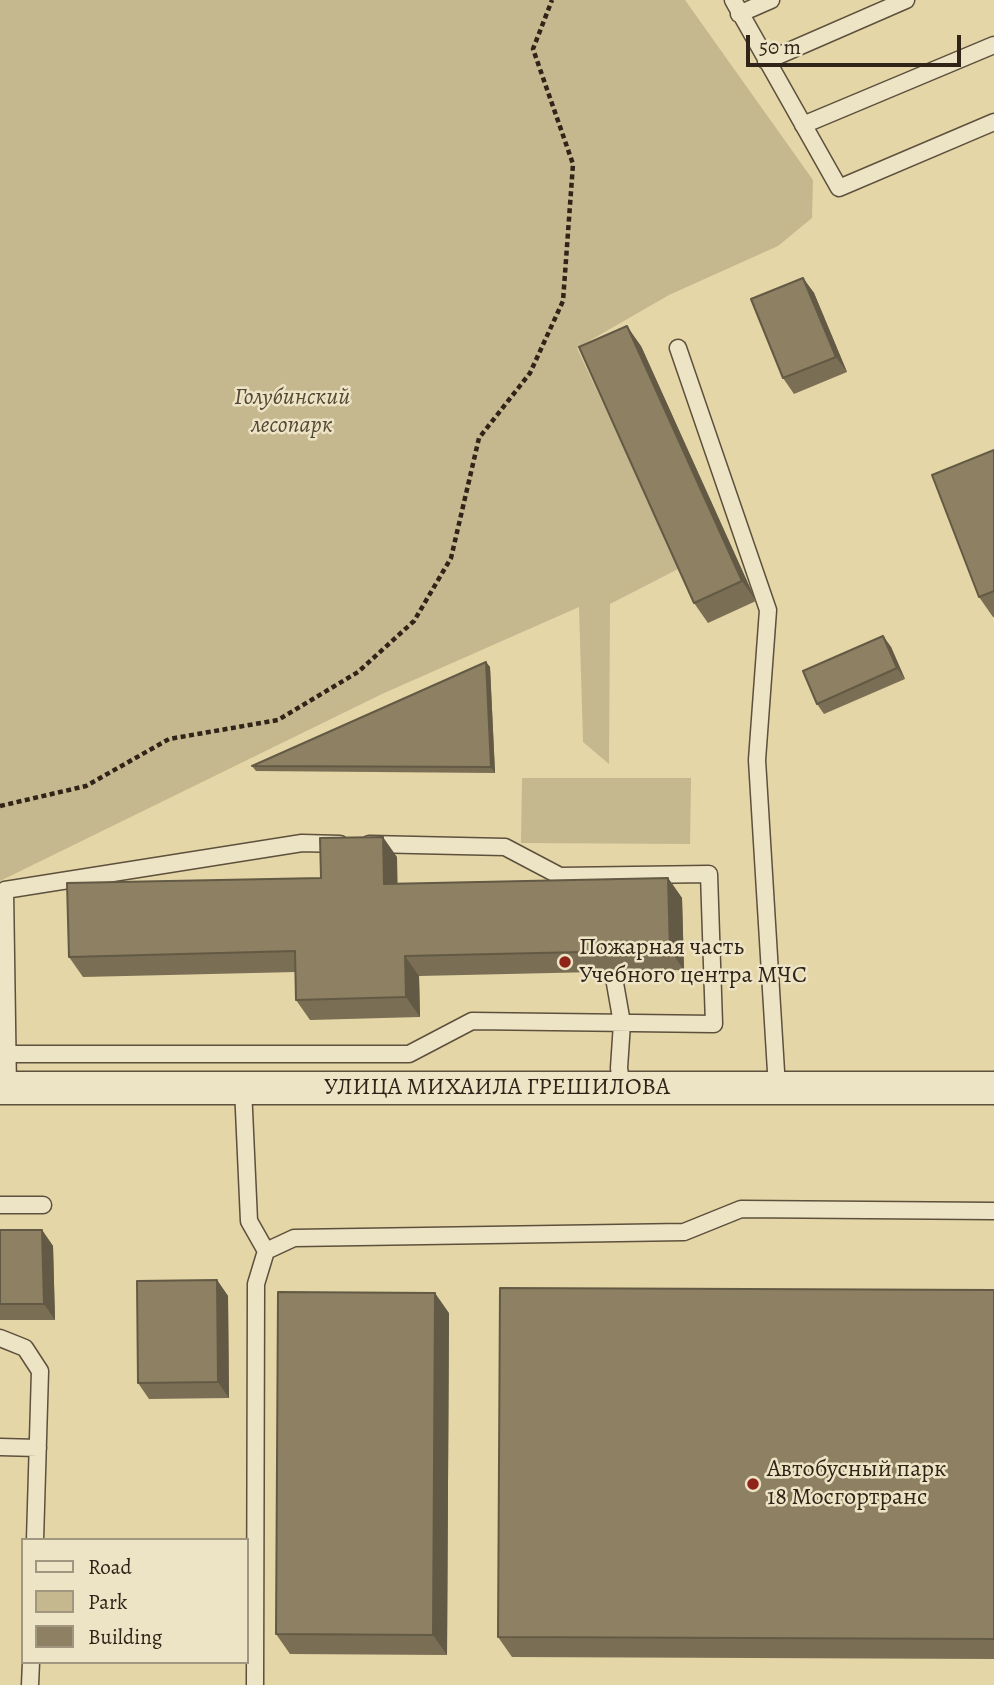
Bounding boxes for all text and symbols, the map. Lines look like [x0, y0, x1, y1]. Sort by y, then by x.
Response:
scale bar [749, 21, 964, 65]
text: 50 m [759, 33, 801, 61]
park label: Голубинский лесопарк [234, 384, 350, 440]
place label: Пожарная часть Учебного центра МЧС [579, 934, 807, 990]
marker: Пожарная часть Учебного центра МЧС [557, 954, 573, 970]
street label: УЛИЦА МИХАИЛА ГРЕШИЛОВА [324, 1074, 670, 1102]
place label: Автобусный парк 18 Мосгортранс [767, 1456, 946, 1512]
marker: Автобусный парк 18 Мосгортранс [745, 1476, 761, 1492]
legend [21, 1538, 248, 1664]
text: Road [88, 1553, 132, 1581]
text: Park [88, 1588, 127, 1616]
text: Building [88, 1623, 162, 1651]

